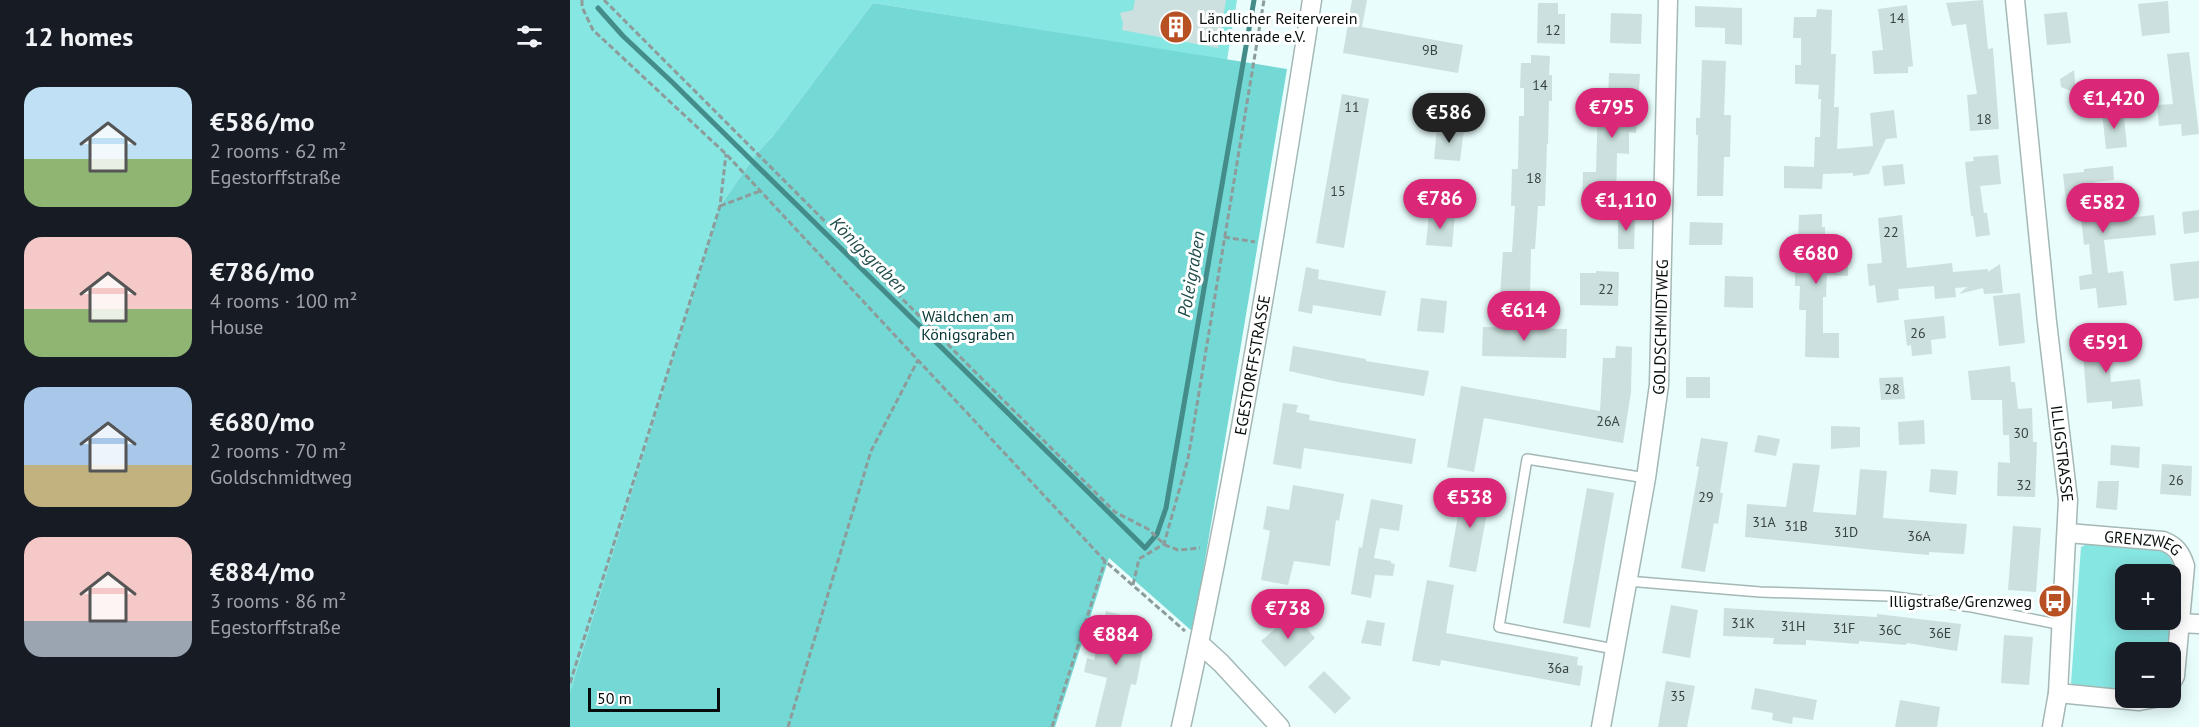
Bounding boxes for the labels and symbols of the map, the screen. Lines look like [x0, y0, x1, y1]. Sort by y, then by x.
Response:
place label: Ländlicher Reiterverein Lichtenrade e.V. [1199, 8, 1358, 46]
building icon: Ländlicher Reiterverein Lichtenrade e.V. [1158, 9, 1194, 45]
house number: 14 [1889, 9, 1905, 27]
house number: 12 [1545, 21, 1561, 39]
house number: 9B [1422, 41, 1438, 59]
house number: 14 [1532, 76, 1548, 94]
pin: €1,420 [2065, 79, 2163, 130]
pin: €795 [1576, 88, 1648, 139]
pin: €586 [1413, 93, 1485, 144]
house number: 11 [1344, 98, 1360, 116]
house number: 18 [1976, 110, 1992, 128]
house number: 18 [1526, 169, 1542, 187]
pin: €786 [1404, 179, 1476, 230]
pin: €1,110 [1577, 181, 1675, 232]
house number: 15 [1330, 182, 1346, 200]
pin: €582 [2067, 183, 2139, 234]
water label: Königsgraben [826, 212, 912, 298]
house number: 22 [1883, 223, 1899, 241]
water label: Poleigraben [1172, 229, 1210, 319]
pin: €680 [1780, 234, 1852, 285]
street label: GOLDSCHMIDTWEG [1648, 259, 1672, 396]
house number: 22 [1598, 280, 1614, 298]
pin: €614 [1488, 291, 1560, 342]
street label: EGESTORFFSTRASSE [1230, 293, 1274, 437]
park label: Wäldchen am Königsgraben [921, 306, 1015, 344]
pin: €591 [2070, 323, 2142, 374]
house number: 26 [1910, 324, 1926, 342]
house number: 28 [1884, 380, 1900, 398]
street label: ILLIGSTRASSE [2047, 404, 2078, 503]
house number: 26A [1596, 412, 1621, 430]
house number: 30 [2013, 424, 2029, 442]
house number: 26 [2168, 471, 2184, 489]
house number: 32 [2016, 476, 2032, 494]
pin: €538 [1434, 478, 1506, 529]
house number: 29 [1698, 488, 1714, 506]
house number: 31A [1752, 513, 1777, 531]
house number: 31B [1784, 517, 1808, 535]
house number: 31D [1834, 523, 1858, 541]
street label: GRENZWEG [2104, 526, 2187, 559]
house number: 36A [1907, 527, 1932, 545]
bus stop icon: Illigstraße/Grenzweg [2037, 583, 2073, 619]
pin: €738 [1252, 589, 1324, 640]
place label: Illigstraße/Grenzweg [1889, 591, 2032, 611]
house number: 31K [1731, 614, 1755, 632]
pin: €884 [1080, 615, 1152, 666]
house number: 31H [1781, 617, 1805, 635]
house number: 31F [1833, 619, 1855, 637]
house number: 36C [1878, 621, 1902, 639]
house number: 36E [1929, 624, 1951, 642]
house number: 36a [1547, 659, 1569, 677]
scale bar [588, 685, 720, 712]
house number: 35 [1670, 687, 1686, 705]

